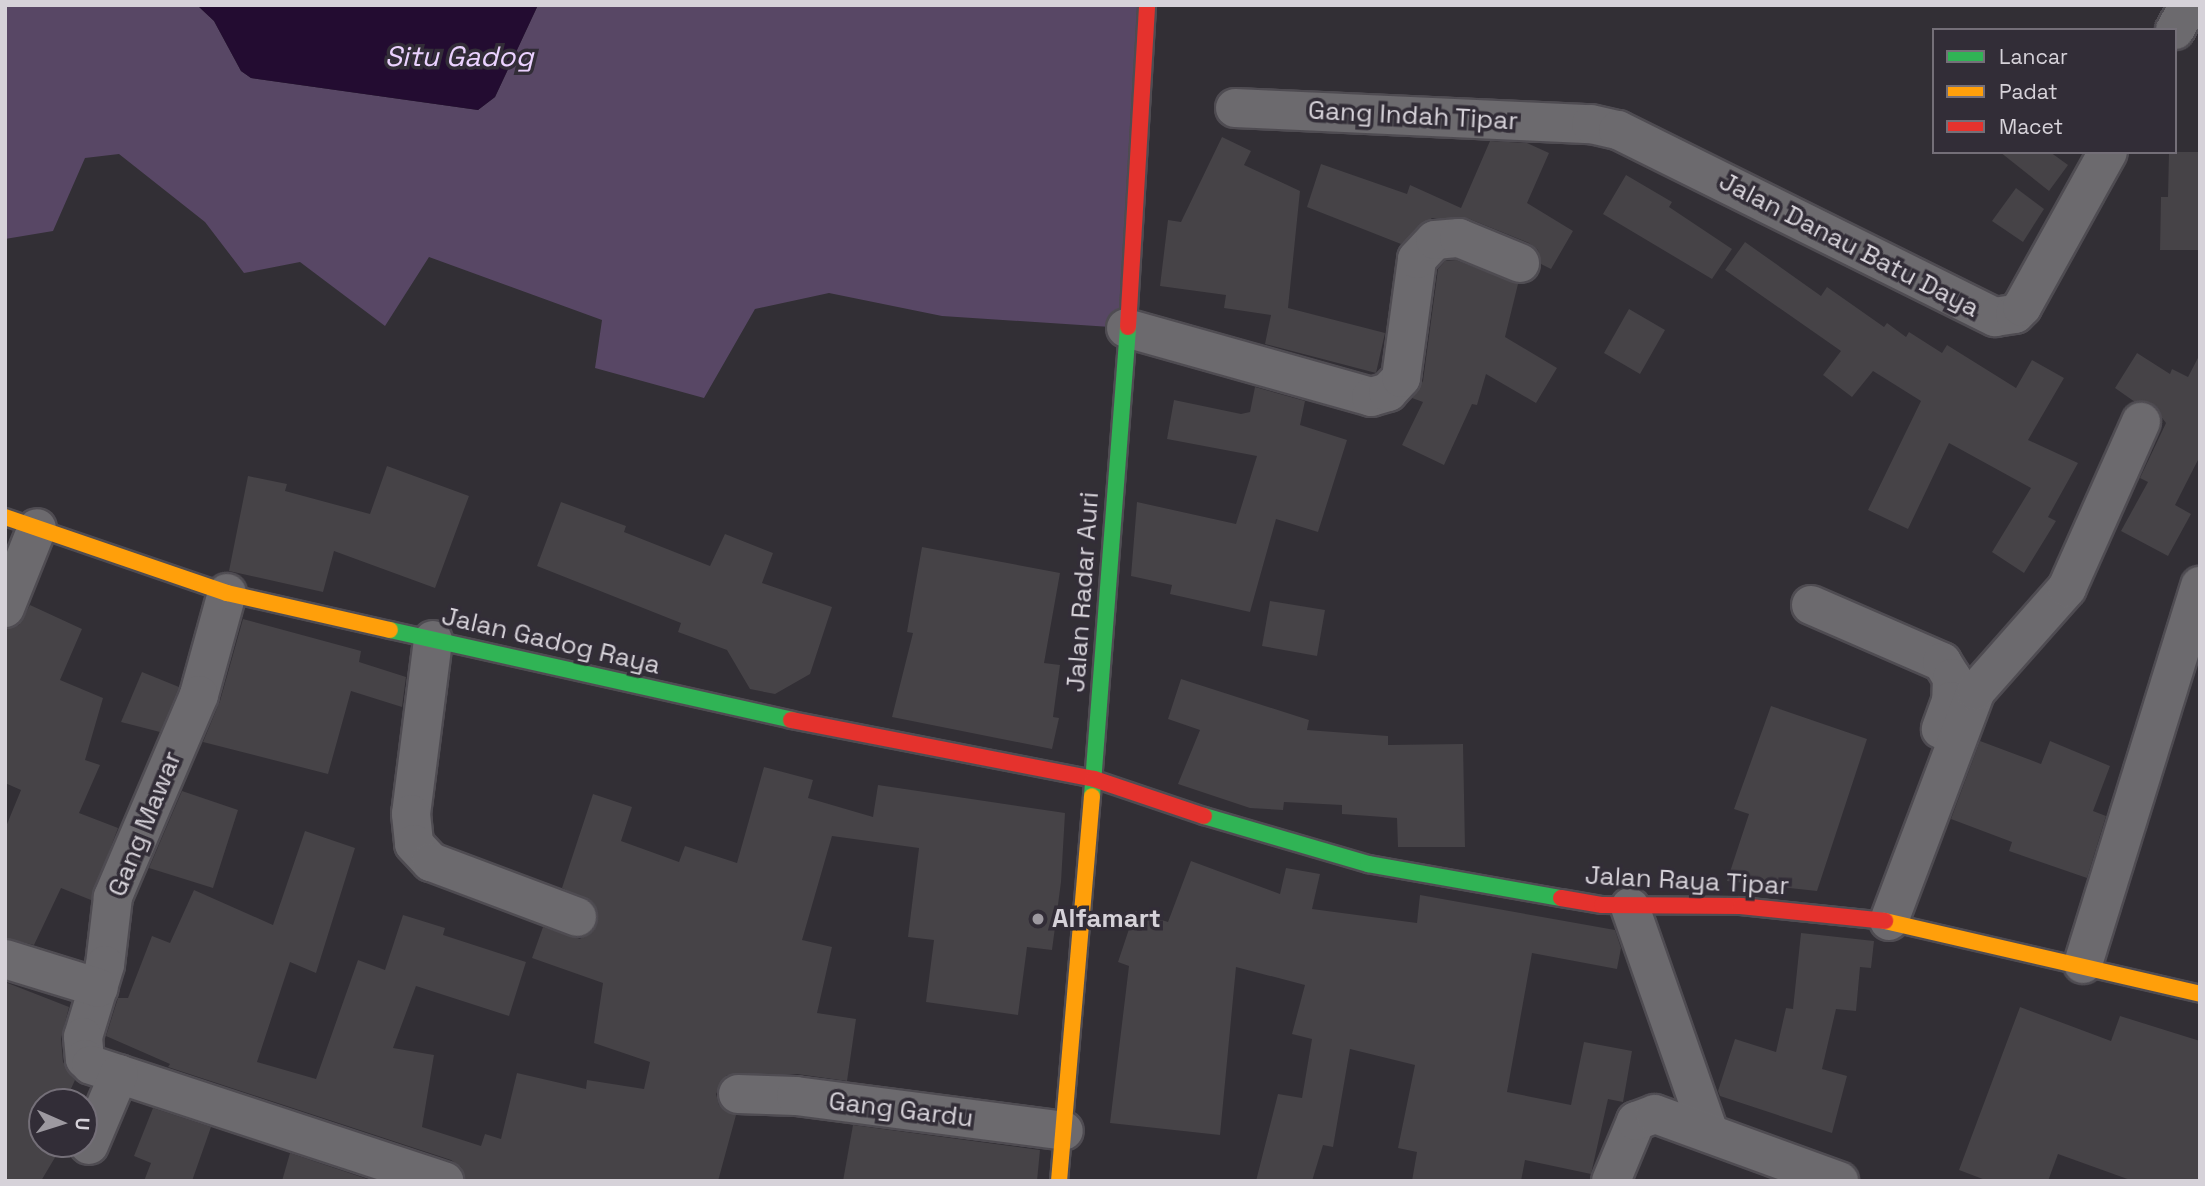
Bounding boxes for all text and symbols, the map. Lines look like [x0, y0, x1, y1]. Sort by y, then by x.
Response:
legend [1932, 28, 2177, 154]
water label: Situ Gadog [385, 39, 533, 73]
text: Lancar [1999, 43, 2068, 70]
text: Padat [1999, 78, 2058, 105]
street label: Gang Indah Tipar [1307, 95, 1519, 137]
text: Macet [1999, 113, 2063, 140]
street label: Jalan Danau Batu Daya [1714, 166, 1984, 324]
street label: Jalan Radar Auri [1060, 490, 1106, 694]
street label: Jalan Gadog Raya [439, 601, 663, 681]
street label: Gang Mawar [102, 747, 188, 901]
street label: Jalan Raya Tipar [1584, 860, 1790, 902]
place label: Alfamart [1052, 903, 1161, 935]
marker: Alfamart [1030, 911, 1046, 927]
street label: Gang Gardu [827, 1086, 975, 1134]
north arrow [28, 1088, 98, 1158]
text: U [70, 1117, 95, 1131]

